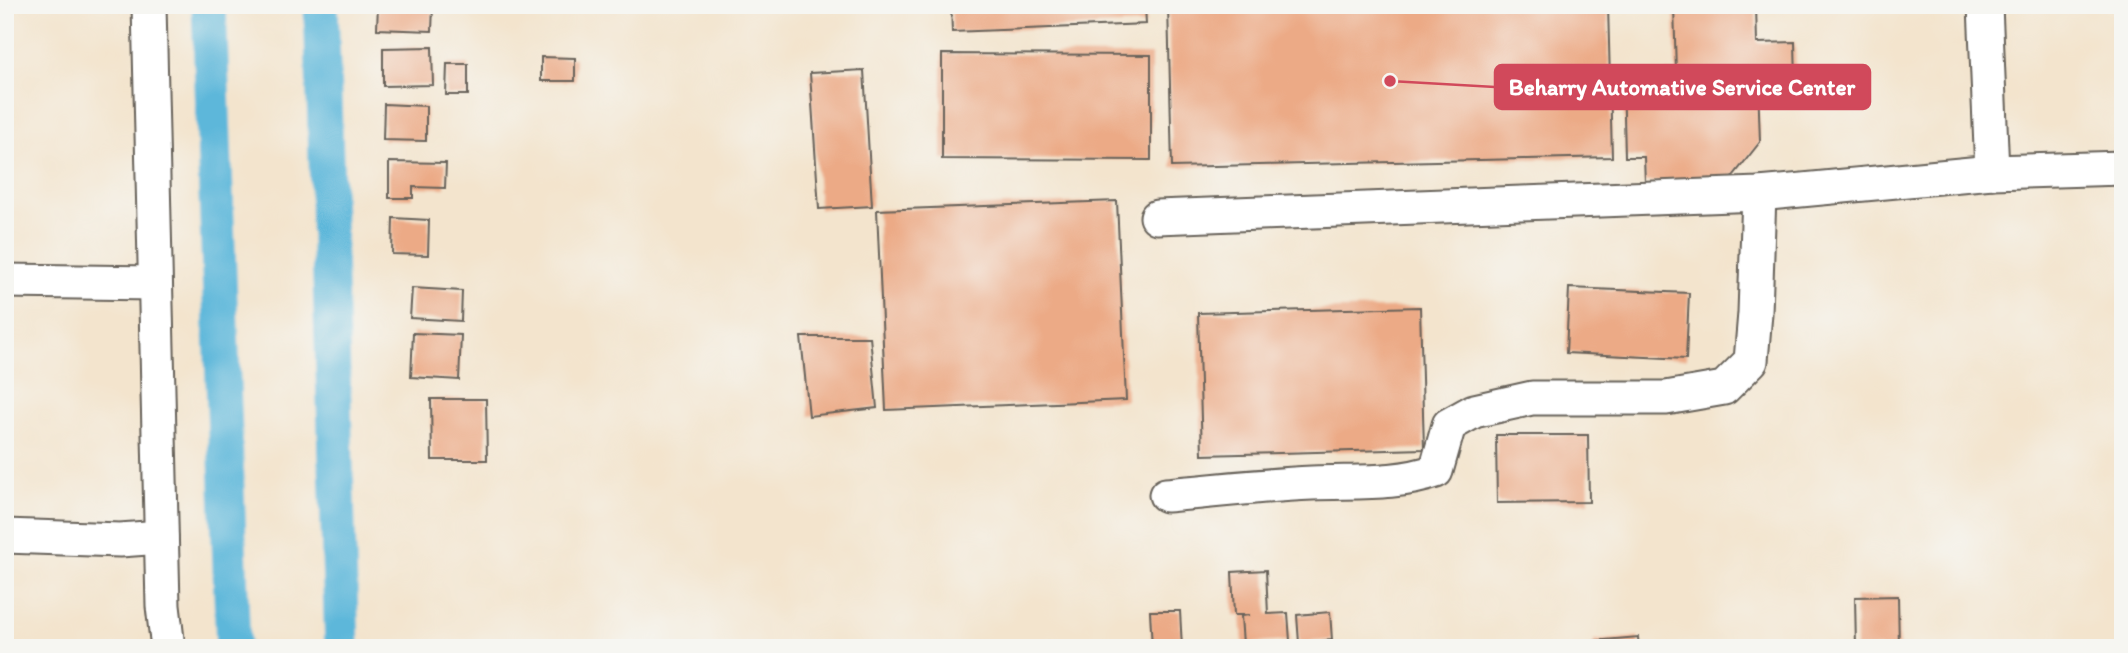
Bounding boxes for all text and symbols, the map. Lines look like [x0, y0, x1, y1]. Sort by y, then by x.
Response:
callout: Beharry Automative Service Center [1495, 65, 1870, 109]
text: Beharry Automative Service Center [1509, 73, 1856, 101]

